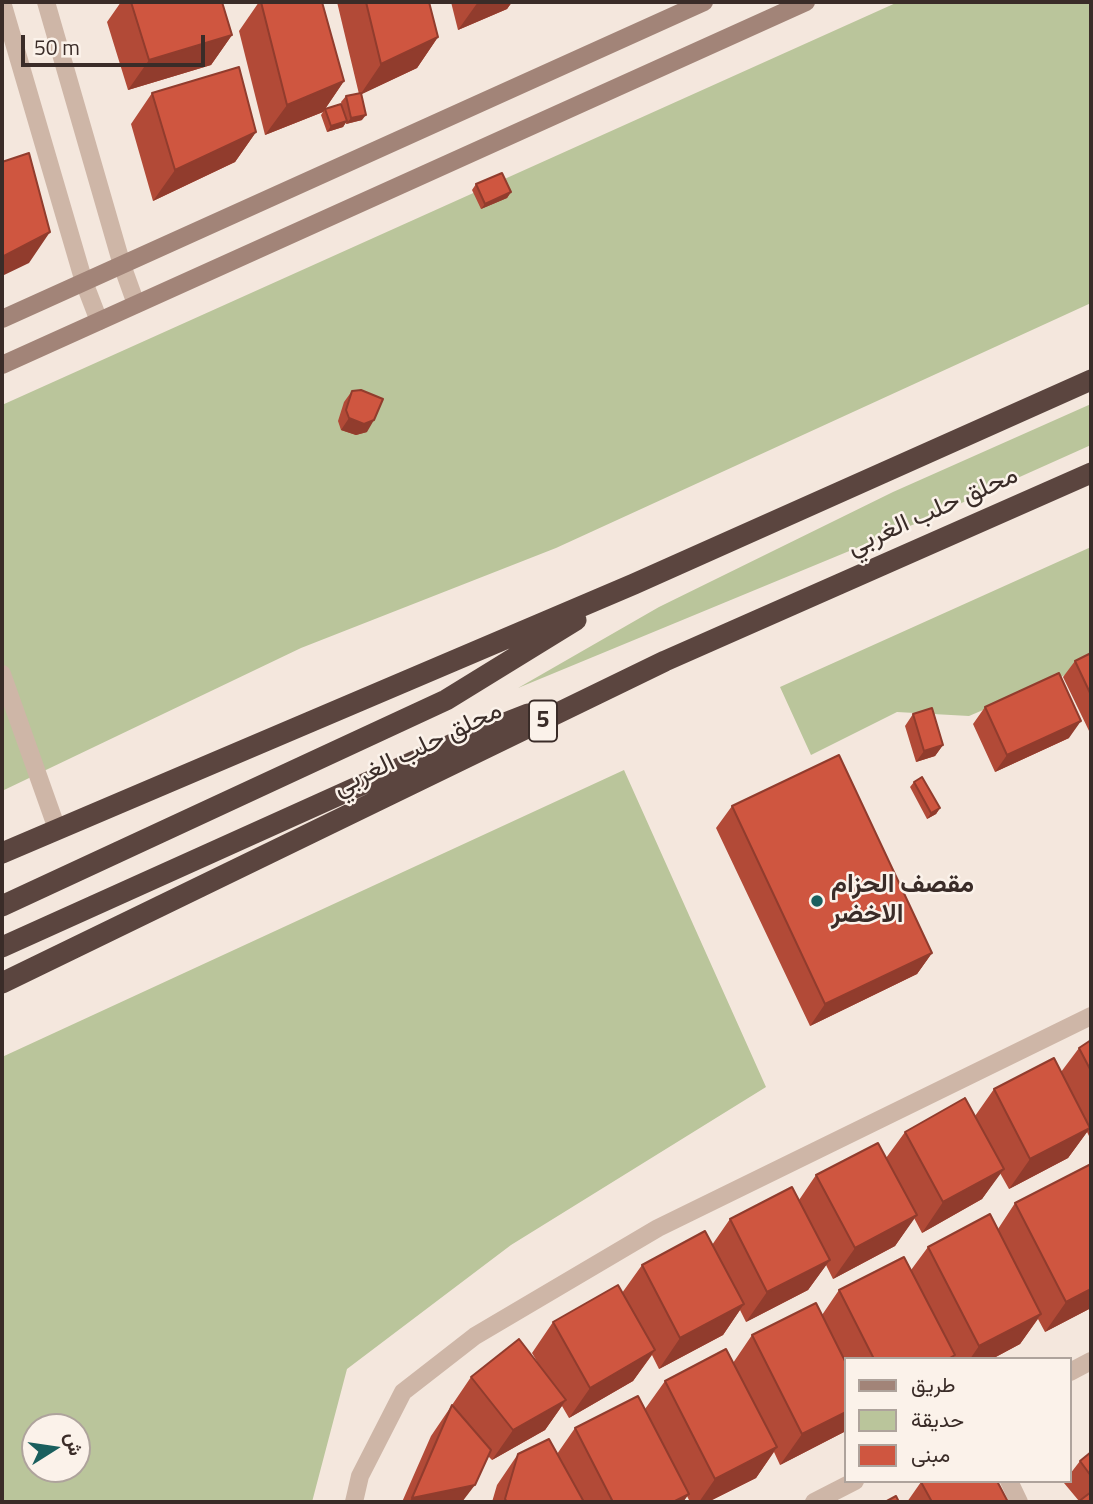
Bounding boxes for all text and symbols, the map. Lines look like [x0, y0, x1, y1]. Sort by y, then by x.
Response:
scale bar [24, 21, 208, 65]
text: 50 m [34, 31, 80, 63]
street label: محلق حلب الغربي [843, 460, 1023, 564]
street label: محلق حلب الغربي [329, 696, 507, 804]
road number: 5 [529, 700, 557, 742]
place label: مقصف الحزام الاخضر [831, 870, 974, 931]
marker: مقصف الحزام الاخضر [809, 893, 825, 909]
legend [844, 1357, 1072, 1483]
text: طريق [911, 1368, 956, 1400]
text: حديقة [911, 1403, 964, 1435]
north arrow [21, 1413, 91, 1483]
text: ش [59, 1430, 92, 1458]
text: مبنى [911, 1438, 950, 1470]

